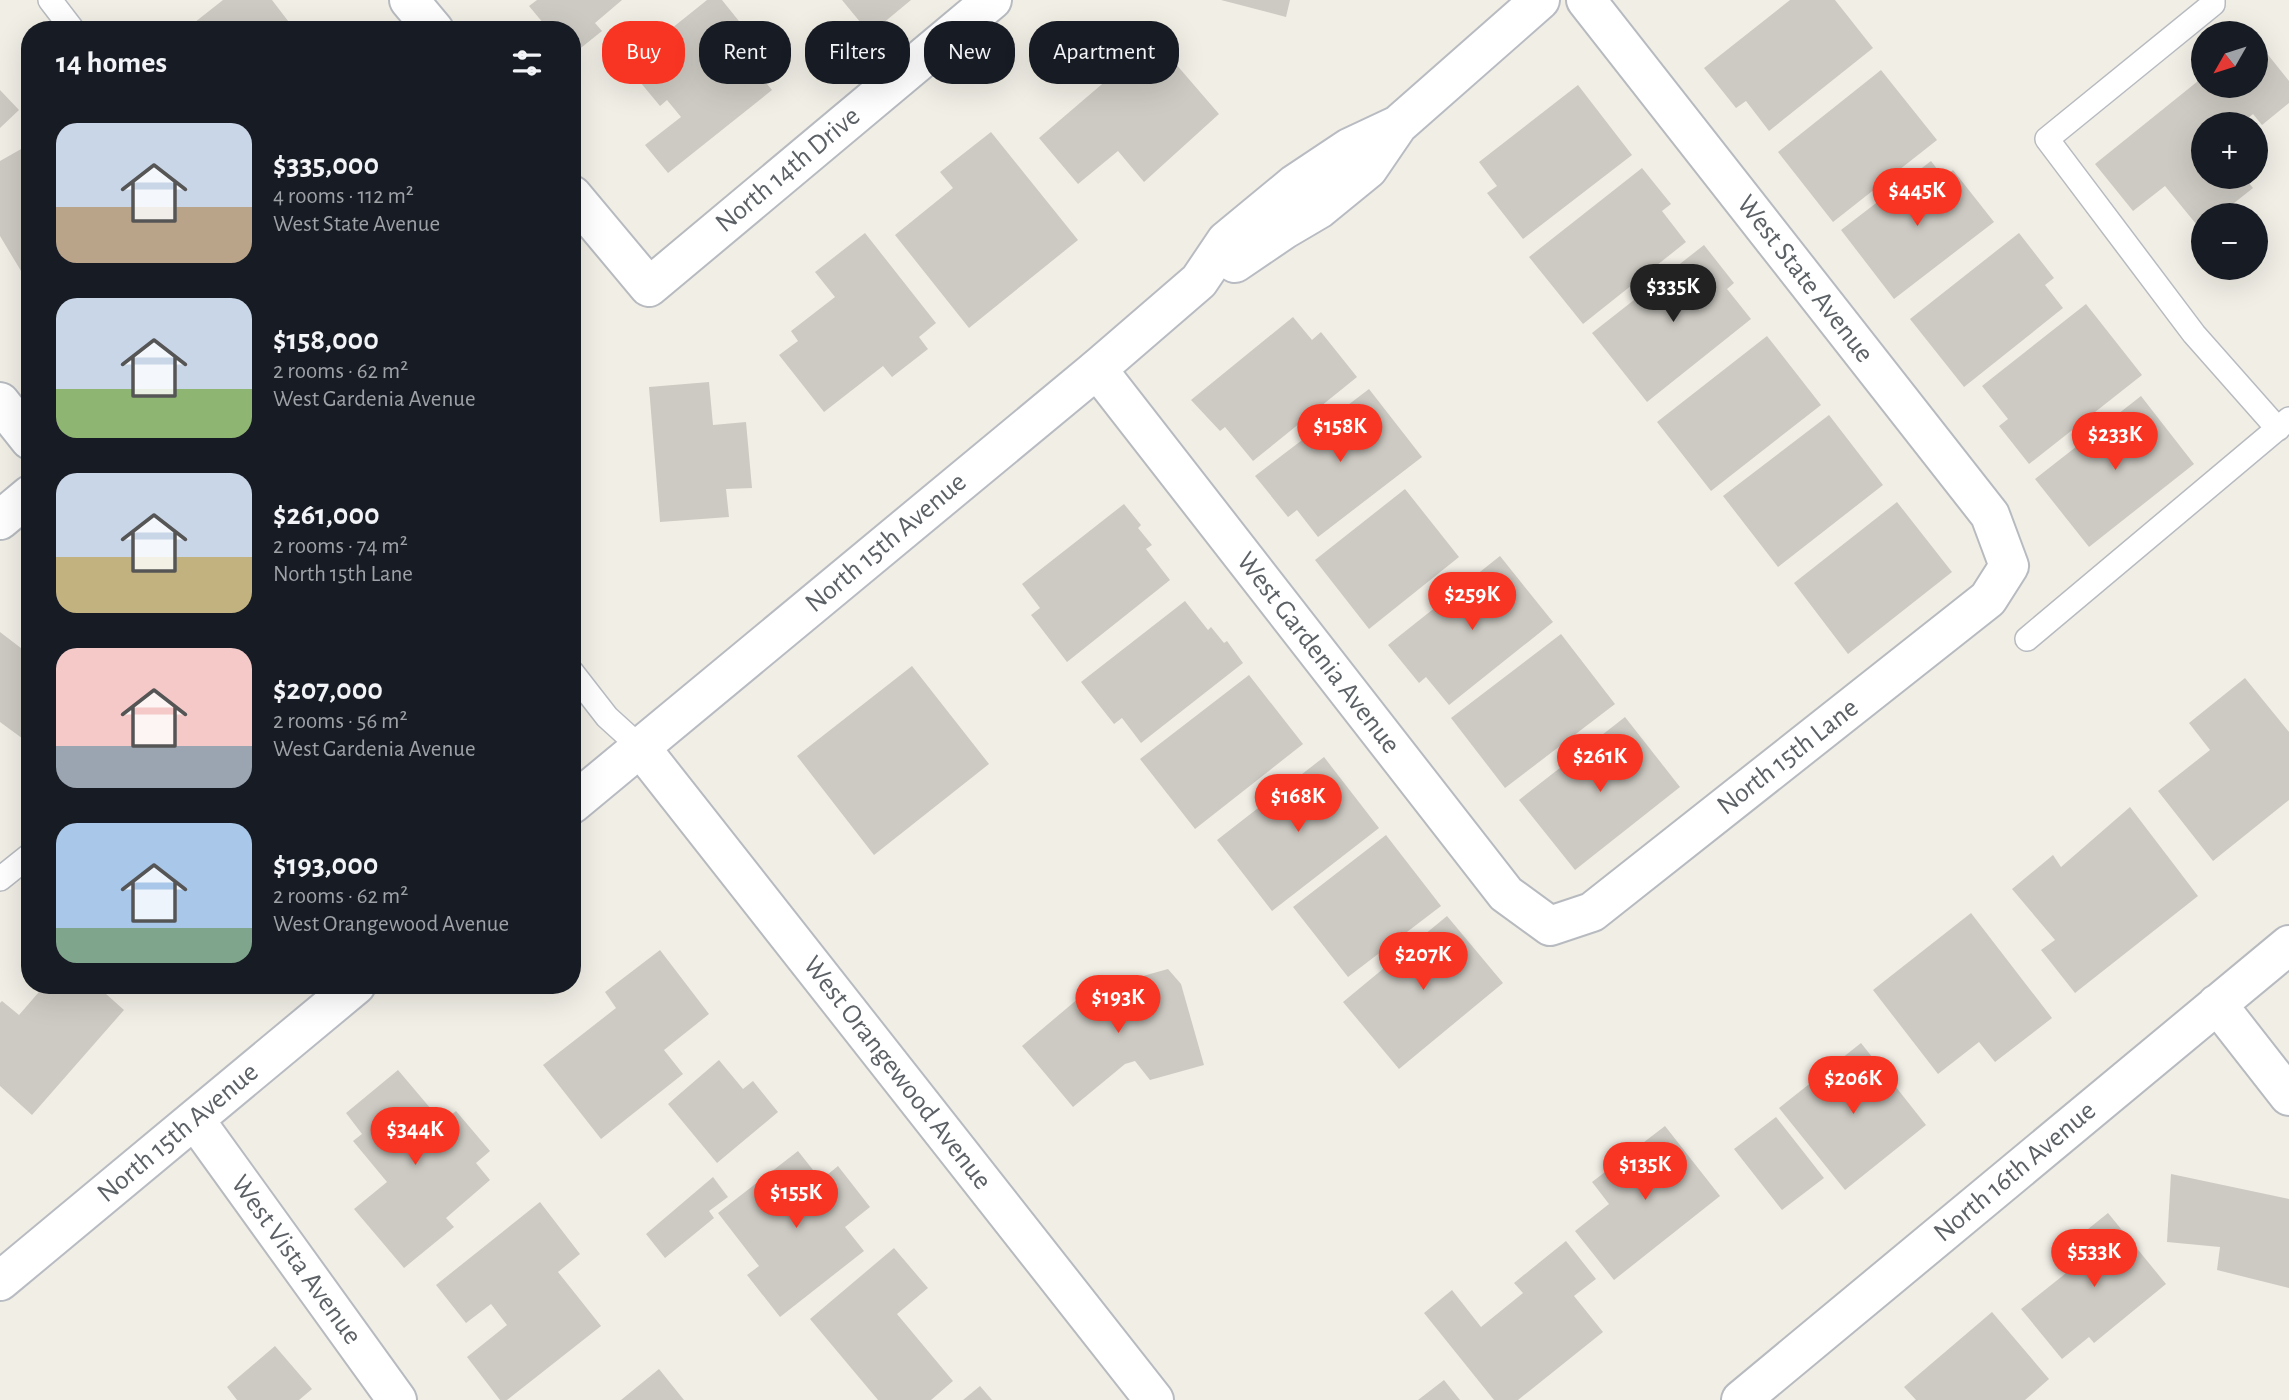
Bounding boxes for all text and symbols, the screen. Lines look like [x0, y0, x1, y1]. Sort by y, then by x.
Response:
chip: Buy [602, 21, 685, 84]
chip: Rent [699, 21, 791, 84]
chip: Filters [805, 21, 910, 84]
chip: New [924, 21, 1015, 84]
chip: Apartment [1029, 21, 1179, 84]
north arrow [2191, 21, 2268, 98]
map controls [2191, 21, 2268, 280]
icon: filters [508, 44, 546, 82]
text: 14 homes [56, 48, 167, 78]
street label: North 14th Drive [711, 102, 865, 238]
button: + [2191, 112, 2268, 189]
text: $335,000 [273, 150, 379, 180]
icon: home [112, 151, 196, 235]
pin: $445K [1868, 168, 1966, 228]
text: $445K [1889, 179, 1945, 202]
text: 4 rooms · 112 m² [273, 185, 414, 208]
street label: West State Avenue [1731, 190, 1879, 368]
button: − [2191, 203, 2268, 280]
text: West State Avenue [273, 213, 440, 236]
pin: $335K [1624, 264, 1722, 324]
text: $335K [1646, 275, 1700, 298]
text: $158,000 [273, 325, 379, 355]
icon: home [112, 326, 196, 410]
text: 2 rooms · 62 m² [273, 360, 408, 383]
text: West Gardenia Avenue [273, 388, 476, 411]
pin: $158K [1291, 405, 1389, 464]
pin: $233K [2066, 412, 2164, 472]
text: $158K [1313, 415, 1367, 438]
text: $233K [2088, 423, 2142, 446]
street label: North 15th Avenue [800, 468, 972, 618]
text: $261,000 [273, 500, 380, 530]
icon: home [112, 501, 196, 585]
text: 2 rooms · 74 m² [273, 535, 408, 558]
street label: West Gardenia Avenue [1231, 547, 1405, 759]
text: North 15th Lane [273, 563, 413, 586]
pin: $259K [1423, 572, 1521, 632]
text: $259K [1444, 583, 1500, 606]
text: $207,000 [273, 675, 383, 705]
icon: home [112, 676, 196, 760]
street label: North 15th Lane [1712, 694, 1864, 820]
text: 2 rooms · 56 m² [273, 710, 407, 733]
pin: $261K [1551, 734, 1649, 794]
text: West Gardenia Avenue [273, 738, 476, 761]
text: $261K [1573, 745, 1627, 768]
pin: $168K [1249, 774, 1347, 834]
text: $168K [1271, 785, 1325, 808]
text: $193,000 [273, 850, 378, 880]
icon: home [112, 851, 196, 935]
text: 2 rooms · 62 m² [273, 885, 408, 908]
text: West Orangewood Avenue [273, 913, 509, 936]
pin: $207K [1374, 932, 1472, 992]
text: $207K [1395, 943, 1451, 966]
street label: West Orangewood Avenue [797, 951, 997, 1195]
pin: $193K [1069, 976, 1167, 1035]
text: $193K [1091, 986, 1145, 1009]
pin: $206K [1804, 1056, 1902, 1116]
street label: North 15th Avenue [92, 1058, 264, 1208]
text: $206K [1824, 1067, 1882, 1090]
street label: North 16th Avenue [1929, 1096, 2101, 1248]
pin: $344K [366, 1108, 464, 1167]
text: $344K [387, 1118, 443, 1141]
pin: $135K [1596, 1142, 1694, 1202]
text: $135K [1619, 1153, 1671, 1176]
street label: West Vista Avenue [225, 1170, 367, 1350]
pin: $155K [747, 1170, 845, 1230]
text: $155K [770, 1181, 822, 1204]
pin: $533K [2045, 1230, 2143, 1289]
text: $533K [2067, 1240, 2121, 1263]

